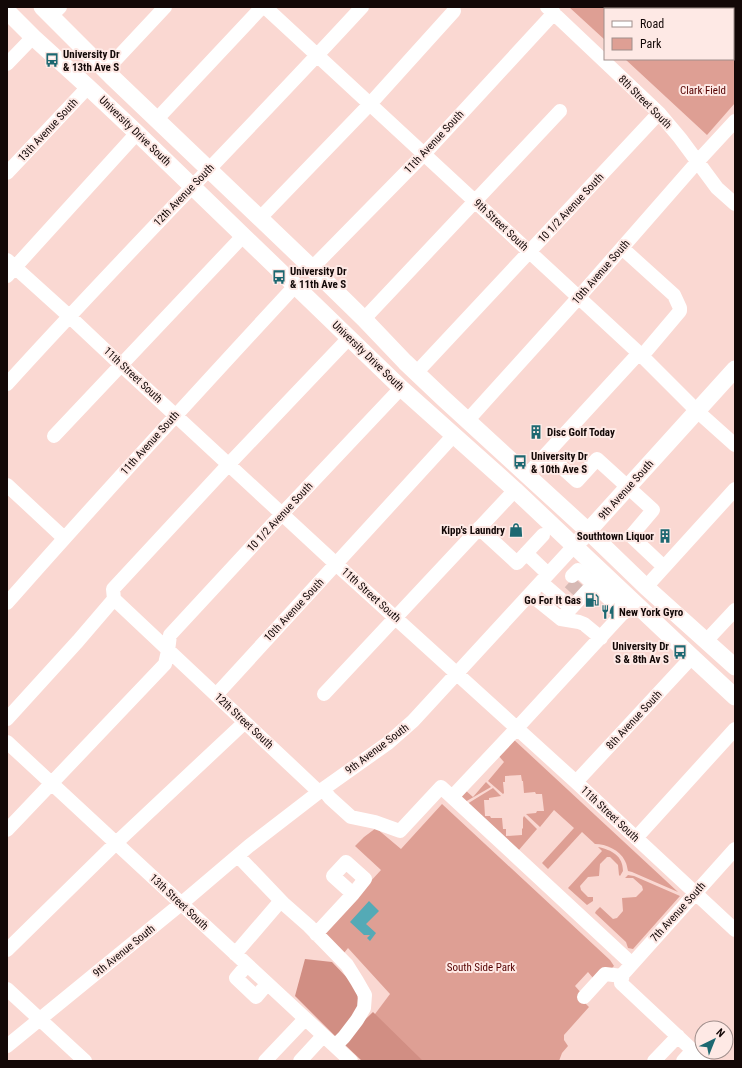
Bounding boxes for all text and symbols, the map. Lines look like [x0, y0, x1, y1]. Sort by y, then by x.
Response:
legend [604, 8, 734, 60]
text: Road [640, 17, 664, 31]
text: Park [640, 37, 662, 51]
place label: University Dr & 13th Ave S [63, 48, 120, 74]
bus stop icon: University Dr & 13th Ave S [44, 52, 60, 68]
street label: 8th Street South [616, 73, 674, 131]
park label: Clark Field [680, 84, 726, 97]
street label: University Drive South [96, 93, 174, 169]
street label: 13th Avenue South [16, 96, 80, 164]
street label: 11th Avenue South [402, 108, 466, 176]
street label: 12th Avenue South [151, 161, 217, 229]
street label: 10 1/2 Avenue South [536, 171, 606, 245]
street label: 9th Street South [471, 196, 531, 254]
street label: 10th Avenue South [569, 237, 633, 307]
place label: University Dr & 11th Ave S [290, 265, 347, 291]
bus stop icon: University Dr & 11th Ave S [271, 269, 287, 285]
street label: University Drive South [329, 318, 407, 394]
street label: 11th Street South [101, 345, 165, 405]
street label: 11th Avenue South [118, 408, 182, 478]
building icon: Disc Golf Today [528, 424, 544, 440]
place label: Disc Golf Today [547, 426, 615, 439]
place label: University Dr & 10th Ave S [531, 450, 588, 476]
bus stop icon: University Dr & 10th Ave S [512, 454, 528, 470]
street label: 9th Avenue South [596, 457, 656, 523]
street label: 10 1/2 Avenue South [245, 480, 315, 554]
shop icon: Kipp's Laundry [508, 522, 524, 538]
place label: Kipp's Laundry [441, 524, 505, 537]
building icon: Southtown Liquor [657, 528, 673, 544]
place label: Southtown Liquor [577, 530, 654, 543]
street label: 11th Street South [339, 565, 403, 625]
street label: 10th Avenue South [262, 576, 326, 644]
fuel station icon: Go For It Gas [584, 592, 600, 608]
place label: Go For It Gas [524, 594, 581, 607]
restaurant icon: New York Gyro [600, 604, 616, 620]
place label: New York Gyro [619, 606, 684, 619]
place label: University Dr S & 8th Av S [612, 640, 669, 666]
bus stop icon: University Dr S & 8th Av S [672, 644, 688, 660]
street label: 8th Avenue South [603, 688, 665, 752]
street label: 12th Street South [212, 691, 276, 751]
street label: 9th Avenue South [343, 721, 411, 777]
street label: 11th Street South [578, 784, 642, 844]
street label: 13th Street South [147, 872, 211, 932]
street label: 7th Avenue South [648, 879, 708, 945]
street label: 9th Avenue South [90, 922, 158, 980]
park label: South Side Park [447, 961, 515, 974]
north arrow [694, 1020, 734, 1060]
text: N [714, 1026, 728, 1040]

